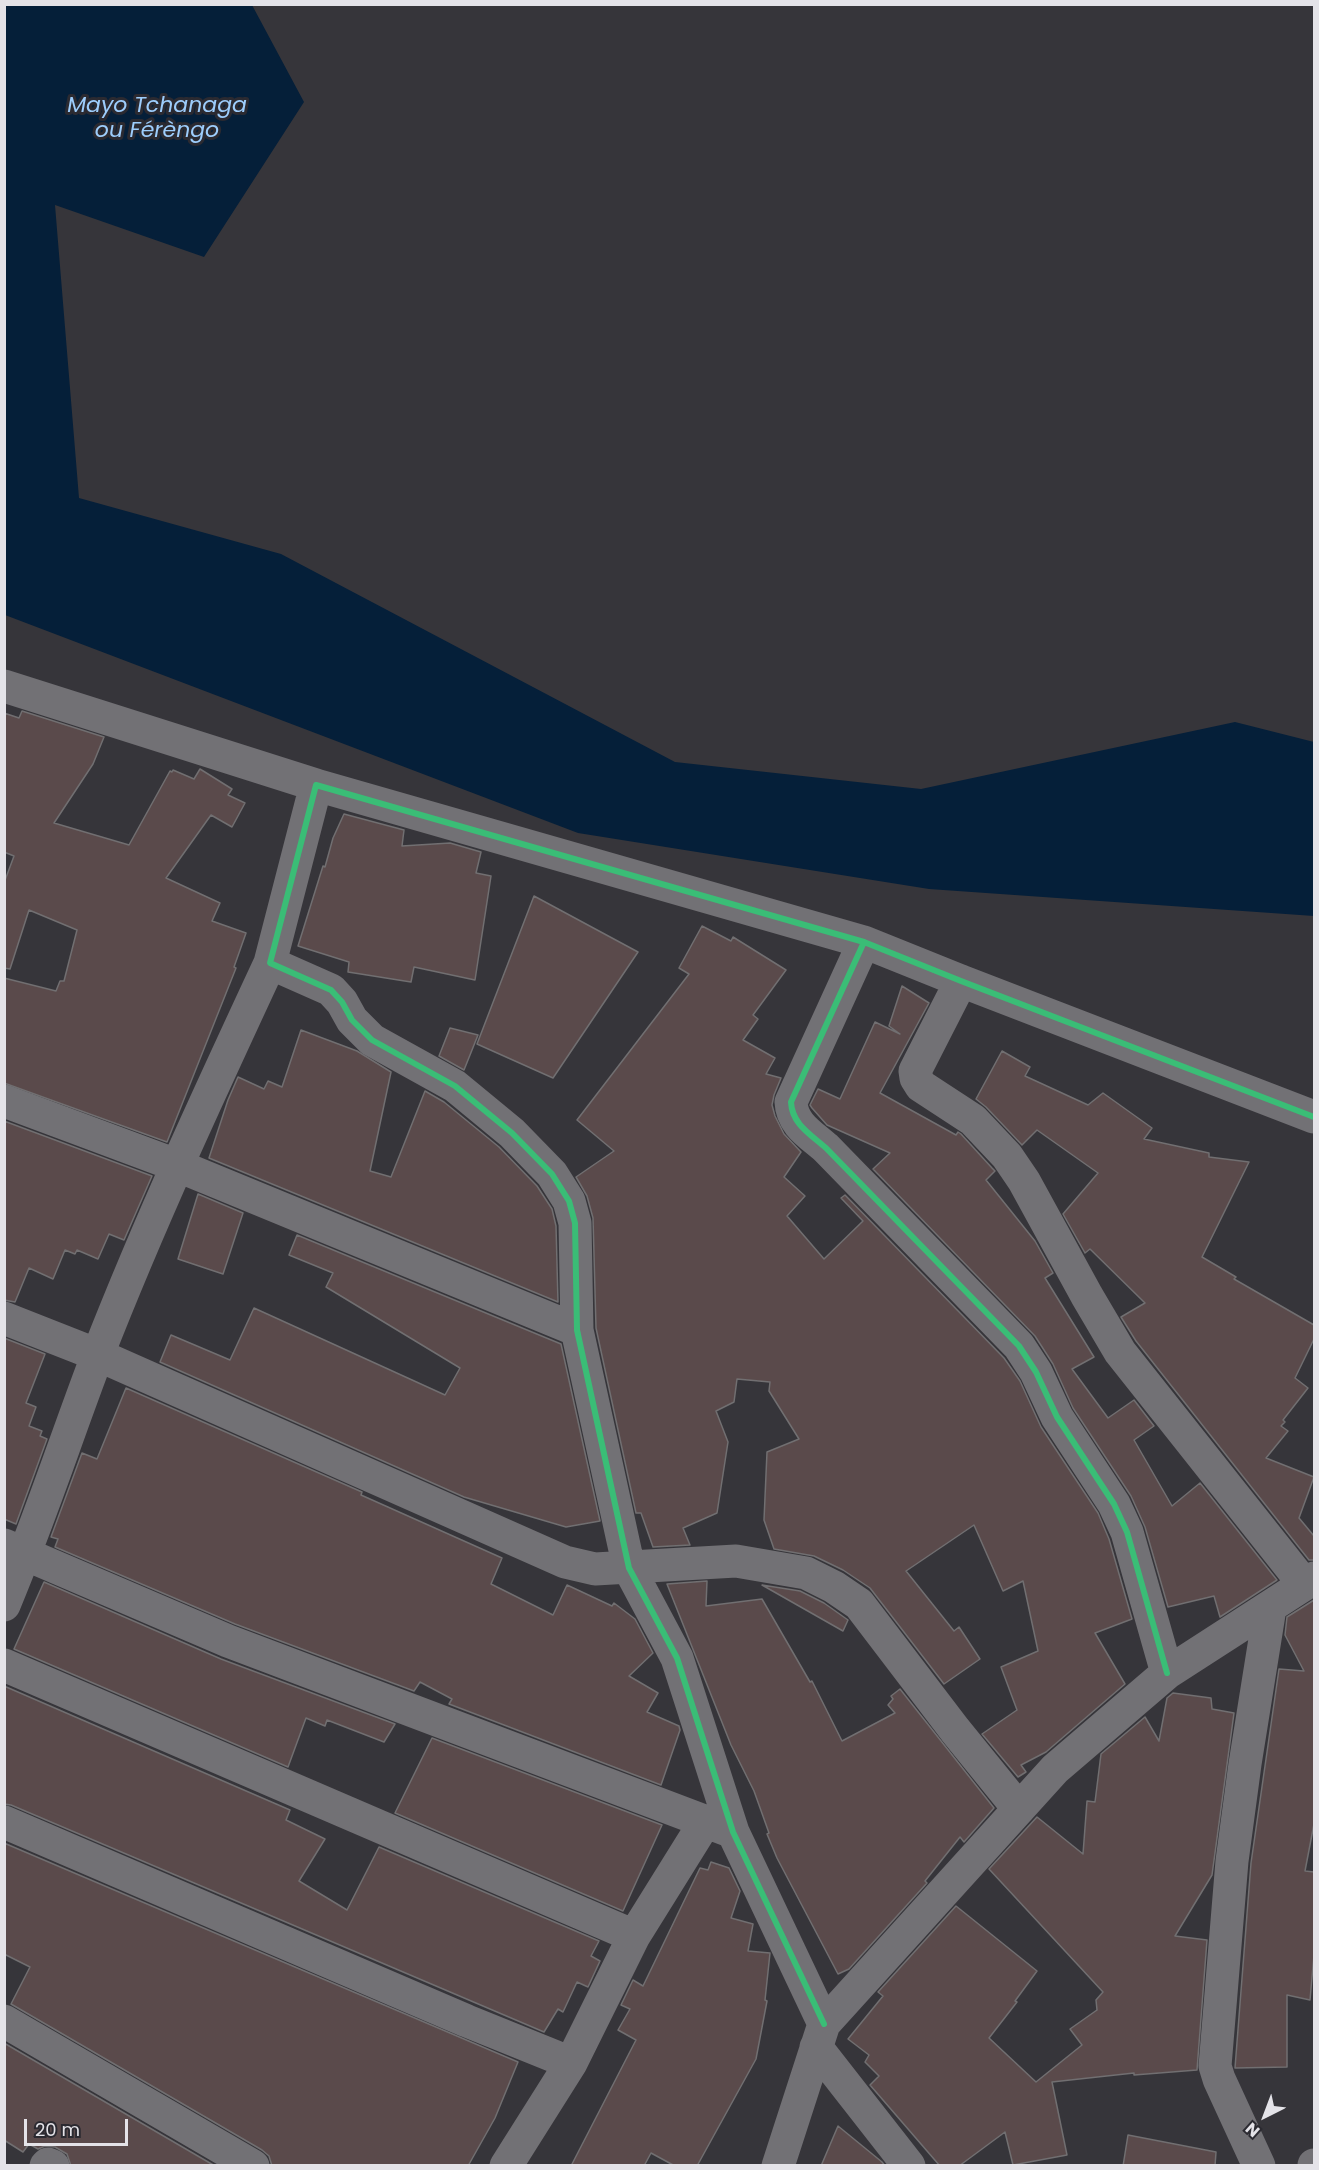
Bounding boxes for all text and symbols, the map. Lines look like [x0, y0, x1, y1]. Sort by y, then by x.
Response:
water label: Mayo Tchanaga ou Férèngo [67, 93, 247, 144]
north arrow [1235, 2086, 1295, 2146]
scale bar [27, 2107, 130, 2145]
text: 20 m [35, 2117, 80, 2142]
text: N [1240, 2117, 1265, 2142]

